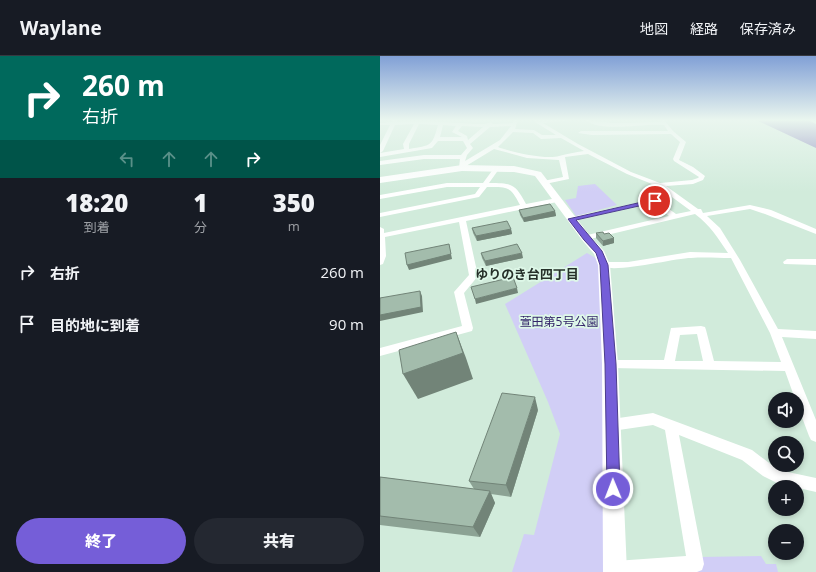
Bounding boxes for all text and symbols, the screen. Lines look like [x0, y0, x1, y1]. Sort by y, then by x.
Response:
text: Waylane [20, 15, 102, 41]
text: 地図 [640, 19, 668, 38]
text: 経路 [690, 19, 718, 38]
text: 保存済み [740, 19, 796, 38]
text: 260 m [82, 66, 165, 104]
icon: right [16, 72, 68, 124]
text: 右折 [82, 104, 118, 128]
icon: left [116, 148, 138, 170]
icon: ahead [158, 148, 180, 170]
icon: ahead [200, 148, 222, 170]
icon: right [242, 148, 264, 170]
pin [638, 184, 672, 218]
text: 18:20 [65, 186, 128, 219]
text: 1 [193, 186, 208, 219]
text: 350 [273, 186, 315, 219]
icon: arrive [644, 190, 666, 212]
text: m [288, 217, 300, 235]
text: 到着 [84, 218, 110, 236]
text: 分 [194, 218, 207, 236]
icon: right [16, 261, 38, 283]
text: 260 m [320, 262, 364, 282]
text: 右折 [50, 263, 80, 283]
district label: ゆりのき台四丁目 [475, 265, 579, 283]
icon: arrive [16, 313, 38, 335]
park label: 萱田第5号公園 [520, 313, 598, 330]
text: 90 m [329, 314, 364, 334]
text: 目的地に到着 [50, 315, 140, 335]
map controls [768, 392, 804, 560]
button: sound [768, 392, 804, 428]
button: search [768, 436, 804, 472]
position arrow [592, 468, 634, 510]
button: + [768, 480, 804, 516]
button: 終了 [16, 518, 186, 564]
button: 共有 [194, 518, 364, 564]
button: − [768, 524, 804, 560]

